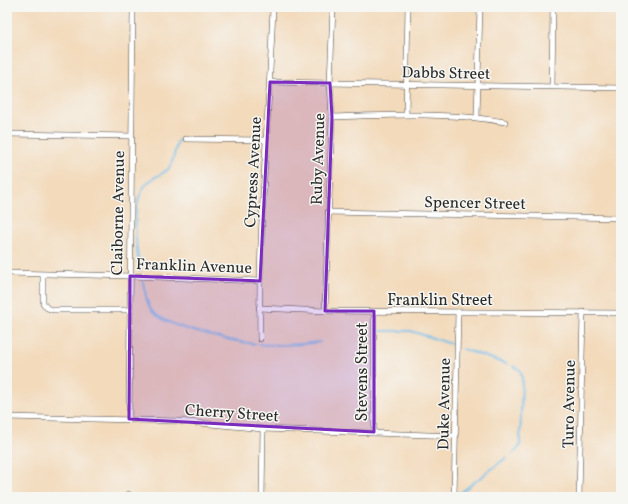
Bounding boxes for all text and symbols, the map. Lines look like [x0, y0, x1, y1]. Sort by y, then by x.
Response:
street label: Dabbs Street [401, 62, 491, 86]
street label: Ruby Avenue [306, 113, 332, 206]
street label: Cypress Avenue [240, 116, 268, 228]
street label: Claiborne Avenue [107, 151, 131, 276]
street label: Spencer Street [424, 192, 526, 216]
street label: Franklin Avenue [136, 254, 252, 280]
street label: Franklin Street [387, 290, 493, 312]
street label: Stevens Street [352, 322, 374, 422]
street label: Duke Avenue [433, 358, 457, 450]
street label: Turo Avenue [558, 360, 582, 448]
street label: Cherry Street [184, 400, 280, 428]

